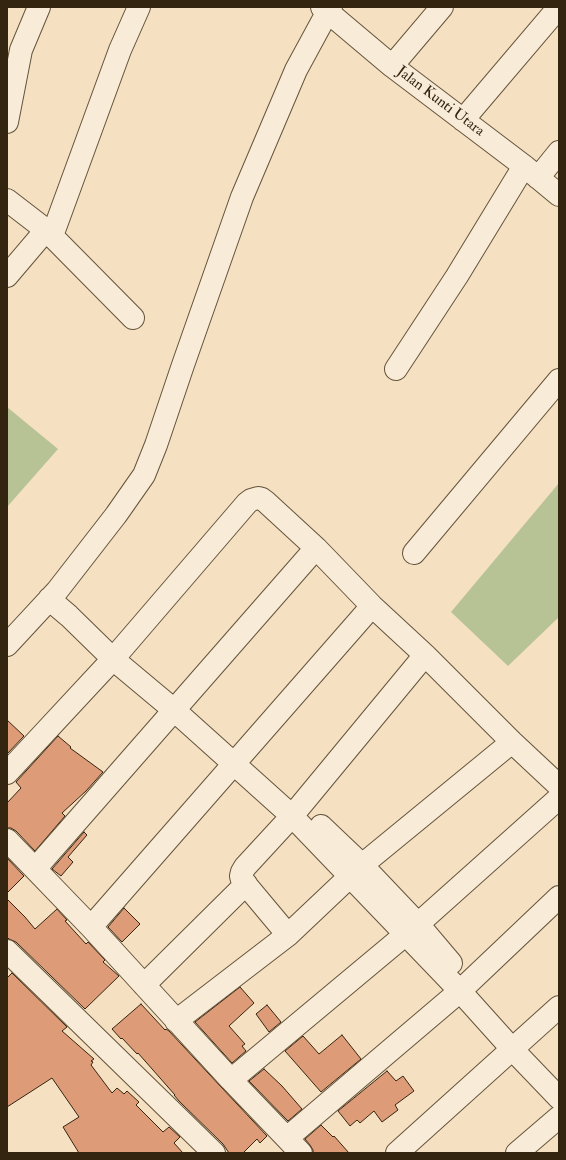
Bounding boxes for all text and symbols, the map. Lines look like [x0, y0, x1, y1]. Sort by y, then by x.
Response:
street label: Jalan Kunti Utara [392, 63, 488, 141]

